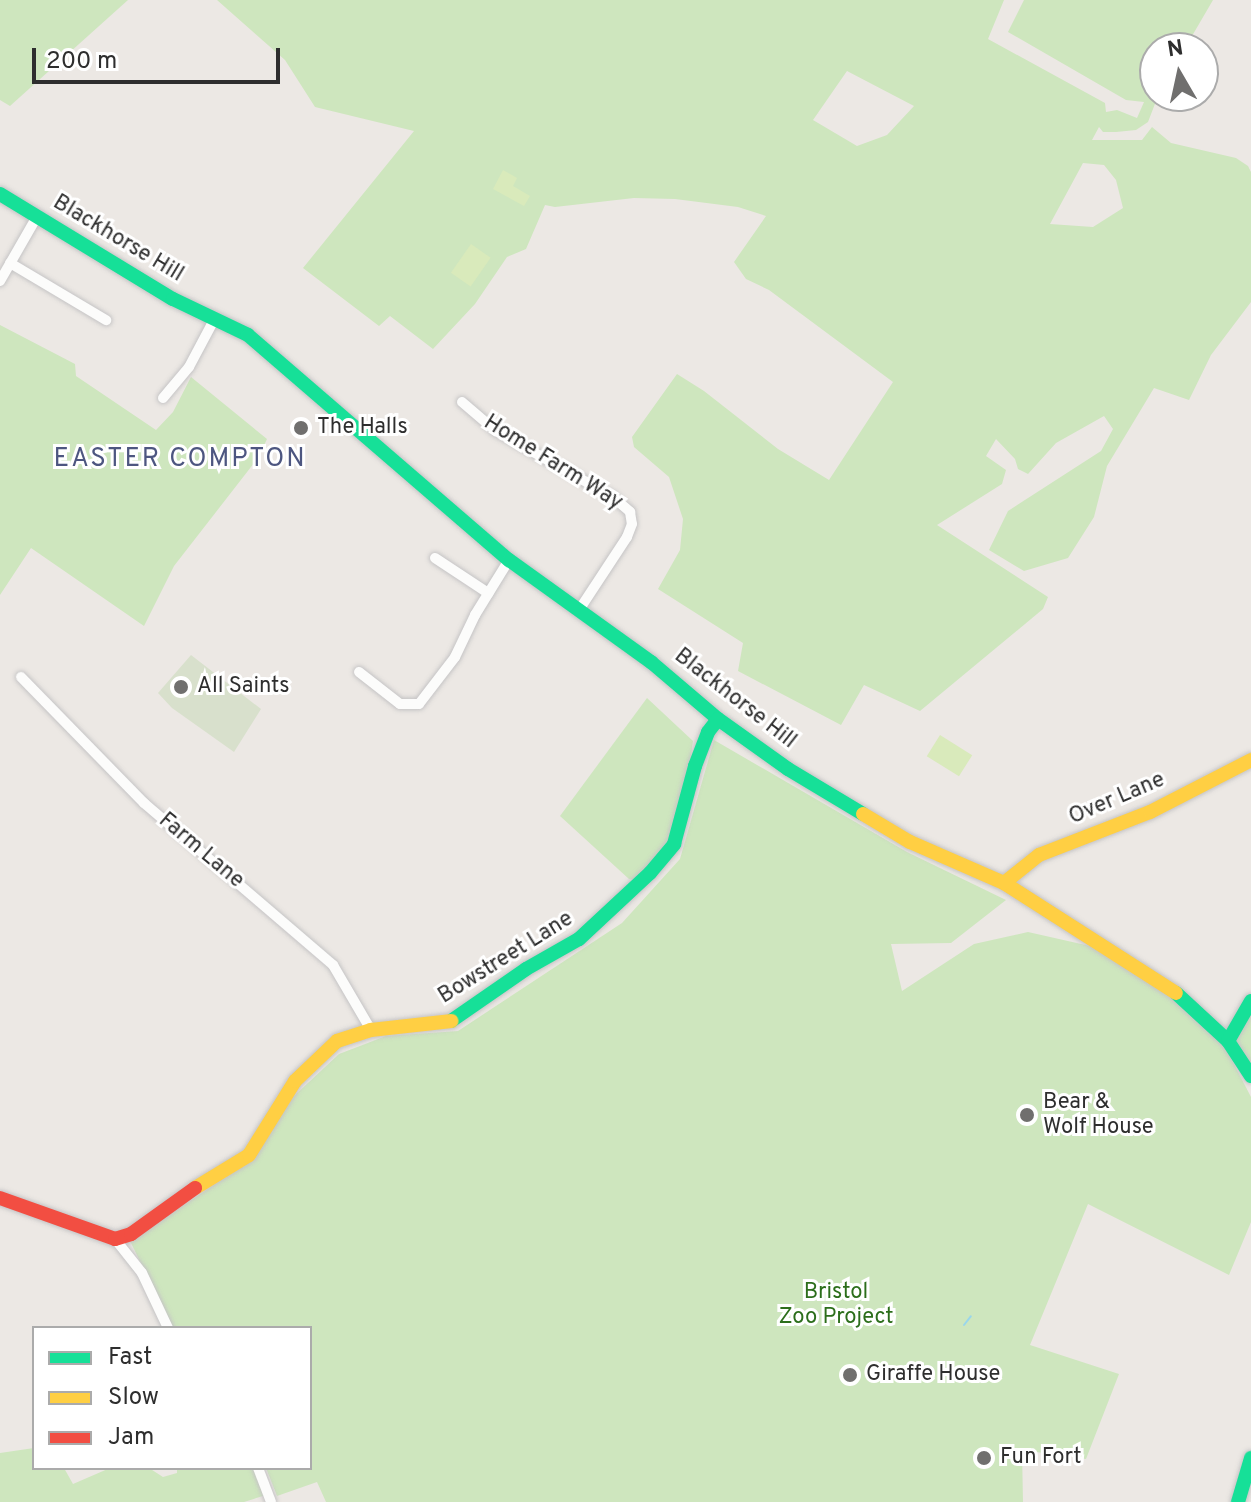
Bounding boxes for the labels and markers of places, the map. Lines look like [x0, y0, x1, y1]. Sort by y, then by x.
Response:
place label: The Halls [317, 415, 408, 441]
marker: The Halls [292, 419, 310, 437]
place label: All Saints [197, 674, 289, 700]
marker: All Saints [172, 678, 190, 696]
place label: Bear & Wolf House [1043, 1089, 1154, 1140]
marker: Bear & Wolf House [1018, 1106, 1036, 1124]
place label: Giraffe House [866, 1362, 1000, 1388]
marker: Giraffe House [841, 1366, 859, 1384]
place label: Fun Fort [1000, 1445, 1082, 1471]
marker: Fun Fort [975, 1449, 993, 1467]

